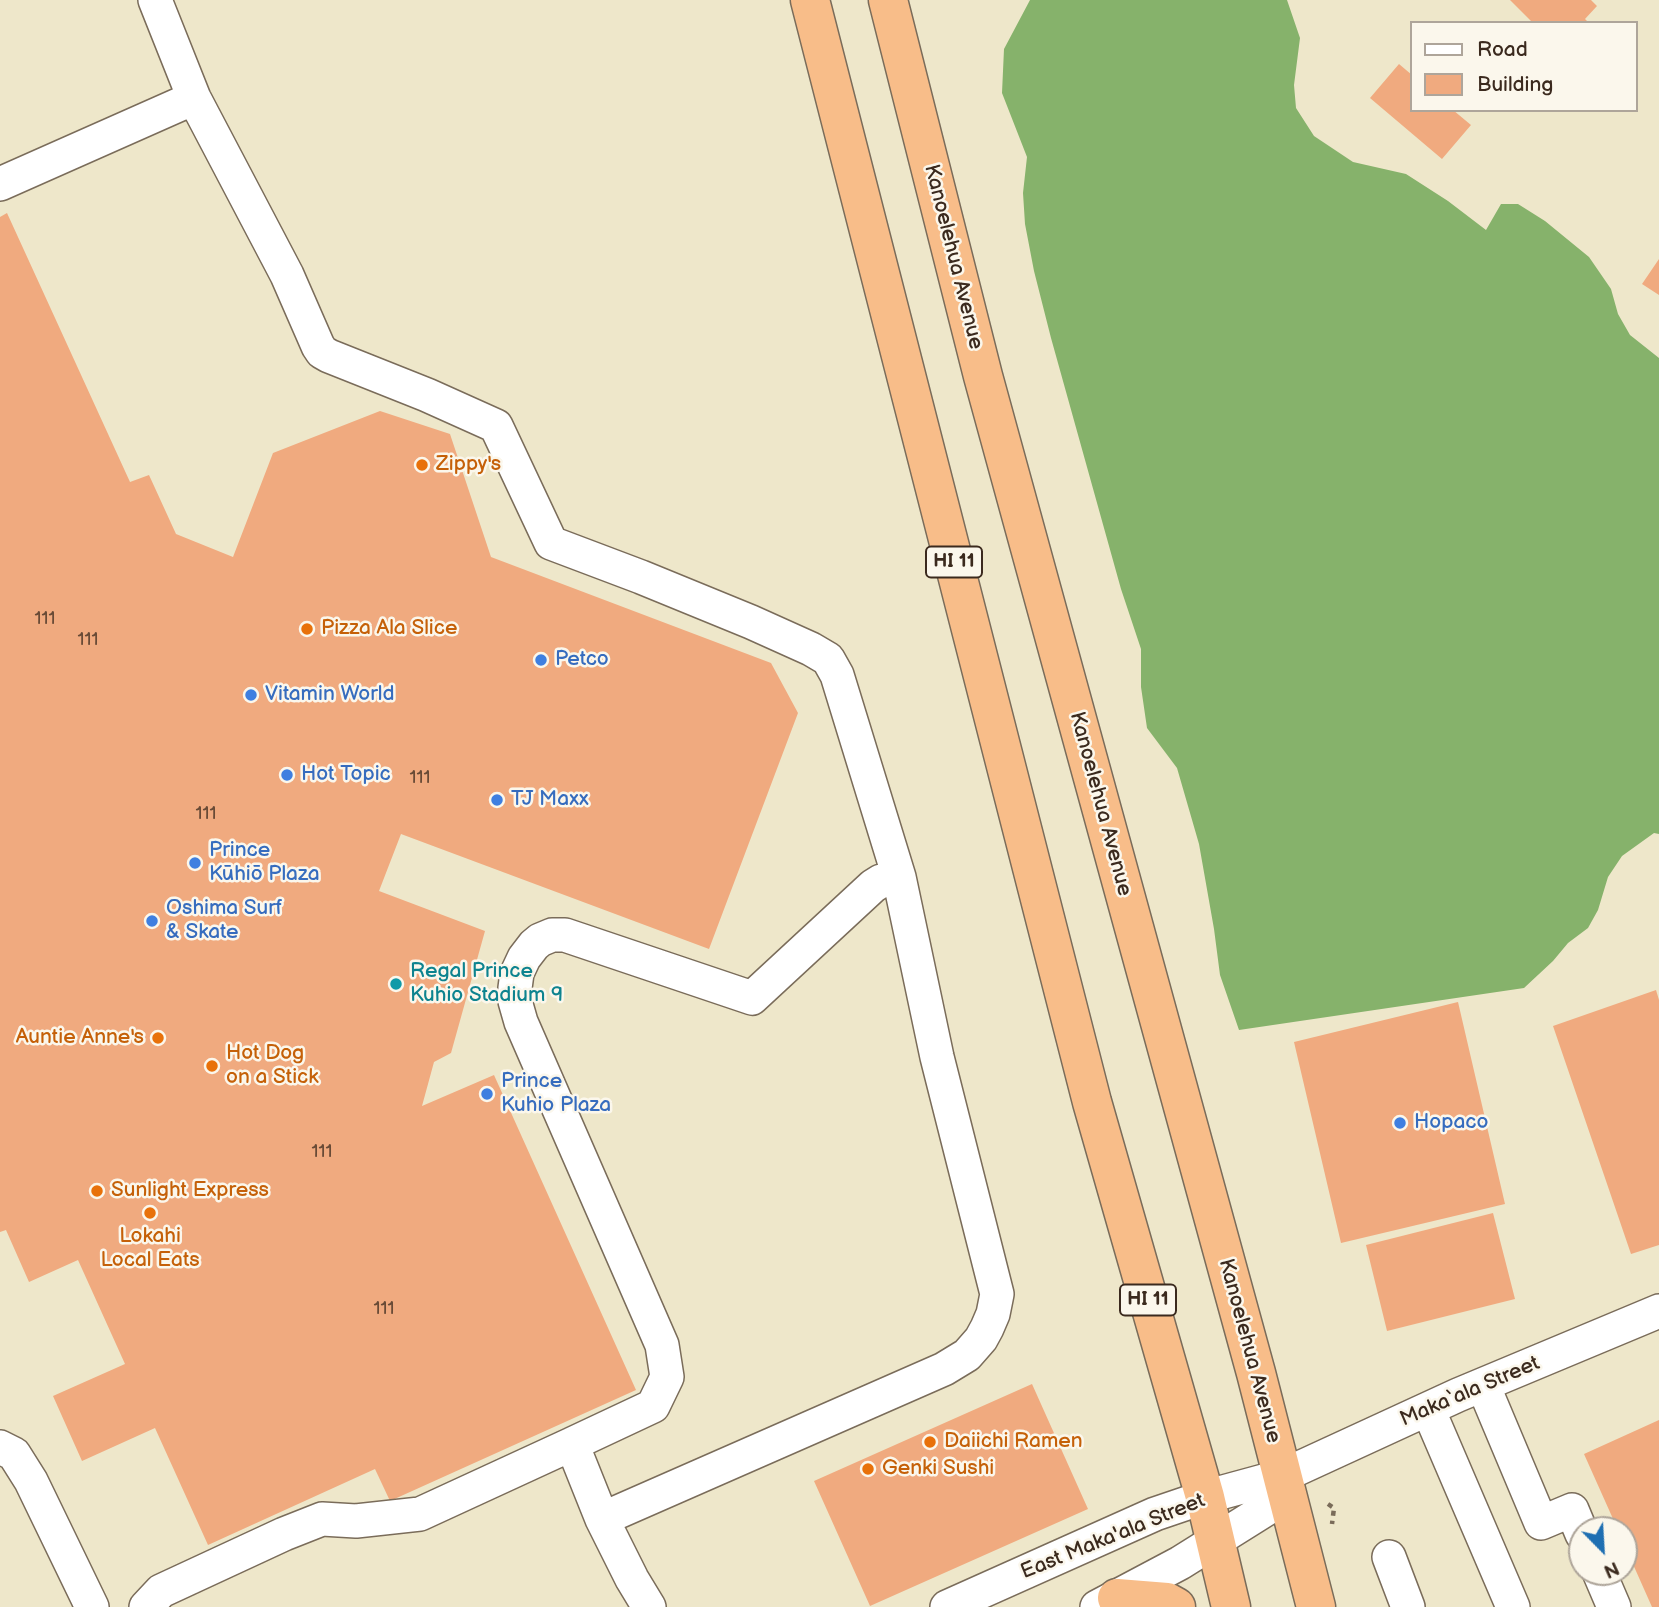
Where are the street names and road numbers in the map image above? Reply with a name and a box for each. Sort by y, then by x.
street label: Kanoelehua Avenue [918,162,988,352]
road number: HI 11 [926,547,982,578]
street label: Kanoelehua Avenue [1063,709,1137,899]
street label: Kanoelehua Avenue [1212,1256,1286,1446]
road number: HI 11 [1120,1284,1176,1316]
street label: Maka‘ala Street [1396,1351,1544,1433]
street label: East Maka'ala Street [1017,1489,1209,1585]

